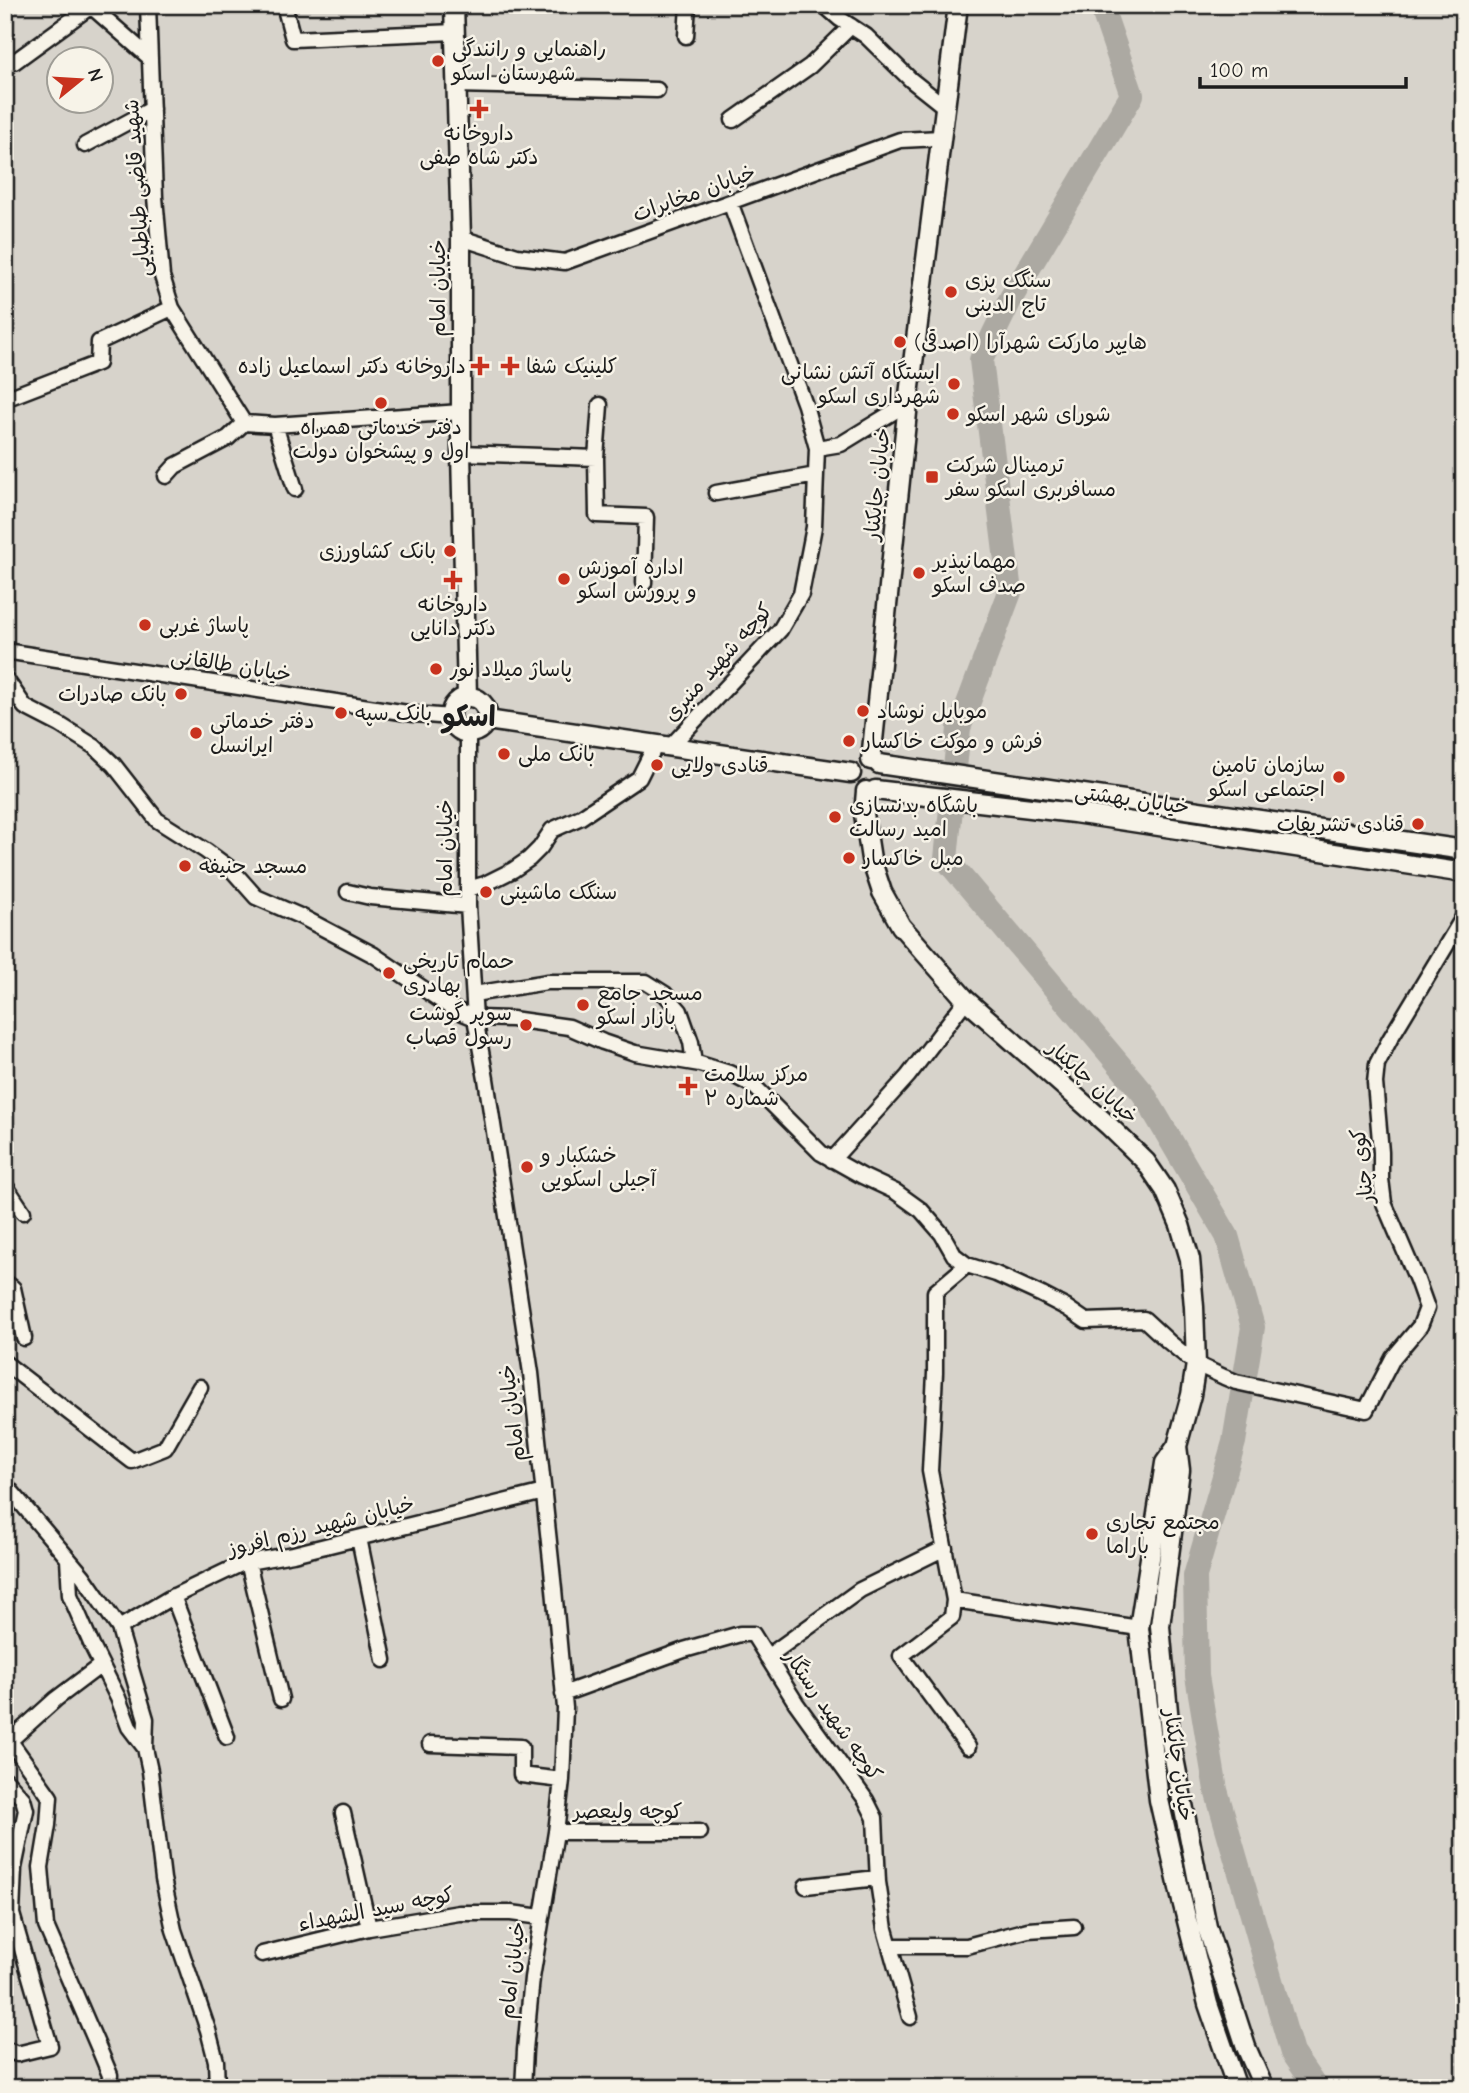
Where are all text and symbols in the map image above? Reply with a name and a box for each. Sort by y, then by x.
place label: راهنمایی و رانندگی شهرستان اسکو [450,37,607,86]
north arrow [46,46,116,116]
scale bar [1200,46,1406,90]
marker: راهنمایی و رانندگی شهرستان اسکو [430,53,446,69]
text: 100 m [1210,58,1268,82]
text: N [83,66,108,84]
street label: شهید قاضی طباطبایی [119,98,157,278]
marker: داروخانه دکتر شاه صفی [471,101,487,117]
place label: داروخانه دکتر شاه صفی [419,121,539,171]
street label: خیابان مخابرات [629,160,759,227]
street label: خیابان امام [426,239,454,337]
place label: سنگک پزی تاج الدینی [965,268,1051,318]
marker: سنگک پزی تاج الدینی [943,284,959,300]
place label: هایپر مارکت شهرآرا (اصدقی) [914,329,1147,355]
marker: هایپر مارکت شهرآرا (اصدقی) [892,334,908,350]
place label: داروخانه دکتر اسماعیل زاده [238,354,466,380]
place label: کلینیک شفا [526,354,617,378]
marker: کلینیک شفا [500,356,520,376]
marker: داروخانه دکتر اسماعیل زاده [472,358,488,374]
place label: ایستگاه آتش نشانی شهرداری اسکو [781,360,940,409]
marker: ایستگاه آتش نشانی شهرداری اسکو [946,376,962,392]
marker: دفتر خدماتی همراه اول و پیشخوان دولت [373,395,389,411]
place label: شورای شهر اسکو [965,402,1111,427]
marker: شورای شهر اسکو [945,406,961,422]
place label: دفتر خدماتی همراه اول و پیشخوان دولت [293,415,469,464]
street label: خیابان چایکنار [859,427,896,544]
place label: ترمینال شرکت مسافربری اسکو سفر [944,453,1116,502]
marker: ترمینال شرکت مسافربری اسکو سفر [924,469,940,485]
place label: بانک کشاورزی [319,539,436,564]
marker: بانک کشاورزی [442,543,458,559]
place label: مهمانپذیر صدف اسکو [931,549,1026,598]
place label: اداره آموزش و پرورش اسکو [576,555,697,604]
marker: مهمانپذیر صدف اسکو [911,565,927,581]
marker: اداره آموزش و پرورش اسکو [556,571,572,587]
marker: داروخانه دکتر دانایی [445,572,461,588]
place label: داروخانه دکتر دانایی [410,592,496,642]
street label: کوچه شهید منبری [659,598,778,727]
place label: پاساژ غربی [159,613,249,639]
marker: پاساژ غربی [137,617,153,633]
street label: خیابان طالقانی [169,644,293,688]
place label: پاساژ میلاد نور [449,657,572,682]
marker: پاساژ میلاد نور [428,661,444,677]
place label: بانک صادرات [58,682,167,707]
marker: بانک صادرات [173,686,189,702]
place label: موبایل نوشاد [877,699,987,724]
place label: بانک سپه [355,701,432,726]
district label: اسکو [440,701,496,734]
marker: موبایل نوشاد [855,703,871,719]
marker: بانک سپه [333,705,349,721]
place label: دفتر خدماتی ایرانسل [210,709,314,757]
marker: دفتر خدماتی ایرانسل [188,725,204,741]
place label: فرش و موکت خاکسار [861,729,1043,754]
marker: فرش و موکت خاکسار [841,733,857,749]
place label: بانک ملی [518,742,595,768]
marker: بانک ملی [496,746,512,762]
place label: قنادی ولایی [671,753,768,779]
place label: سازمان تامین اجتماعی اسکو [1207,753,1325,803]
marker: قنادی ولایی [649,757,665,773]
marker: سازمان تامین اجتماعی اسکو [1331,769,1347,785]
street label: خیابان بهشتی [1073,779,1191,821]
place label: باشگاه بدنسازی امید رسالت [849,793,978,841]
street label: خیابان امام [433,799,461,897]
marker: باشگاه بدنسازی امید رسالت [827,809,843,825]
place label: قنادی تشریفات [1277,812,1404,836]
marker: قنادی تشریفات [1410,816,1426,832]
place label: مبل خاکسار [861,846,964,871]
marker: مبل خاکسار [841,850,857,866]
place label: مسجد حنیفه [199,854,307,878]
marker: مسجد حنیفه [177,858,193,874]
place label: سنگک ماشینی [500,880,617,906]
marker: سنگک ماشینی [478,884,494,900]
place label: حمام تاریخی بهادری [403,949,514,998]
marker: حمام تاریخی بهادری [381,965,397,981]
place label: مسجد جامع بازار اسکو [595,981,703,1030]
marker: مسجد جامع بازار اسکو [575,997,591,1013]
place label: سوپر گوشت رسول قصاب [406,1001,512,1050]
marker: سوپر گوشت رسول قصاب [518,1017,534,1033]
street label: خیابان چایکنار [1041,1034,1143,1129]
place label: مرکز سلامت شماره ۲ [704,1062,808,1110]
marker: مرکز سلامت شماره ۲ [678,1076,698,1096]
street label: کوی چنار [1345,1127,1380,1207]
place label: خشکبار و آجیلی اسکویی [539,1143,657,1193]
marker: خشکبار و آجیلی اسکویی [519,1159,535,1175]
street label: خیابان امام [494,1363,534,1463]
street label: خیابان شهید رزم افروز [223,1491,418,1565]
place label: مجتمع تجاری باراما [1106,1510,1220,1559]
marker: مجتمع تجاری باراما [1084,1526,1100,1542]
street label: کوچه شهید رستگار [777,1644,887,1786]
street label: خیابان چایکنار [1158,1705,1199,1823]
street label: کوچه ولیعصر [571,1799,683,1824]
street label: کوچه سید الشهداء [296,1882,456,1937]
street label: خیابان امام [494,1920,534,2020]

